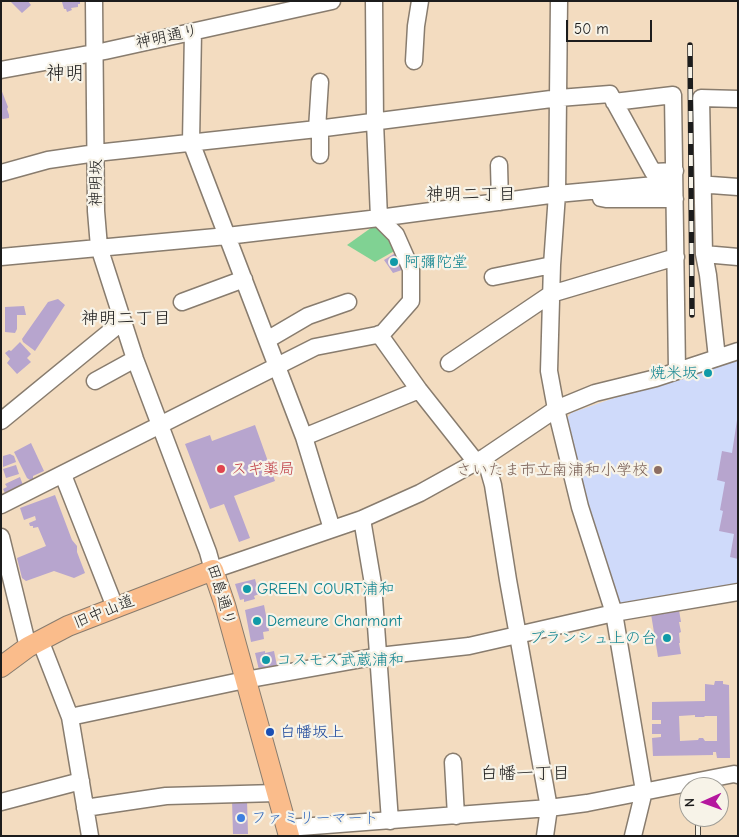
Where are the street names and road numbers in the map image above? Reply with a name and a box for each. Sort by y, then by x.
street label: 神明通り [134,21,200,53]
street label: 神明坂 [86,159,106,207]
street label: 田島通り [202,562,240,628]
street label: 旧中山道 [71,591,137,633]

